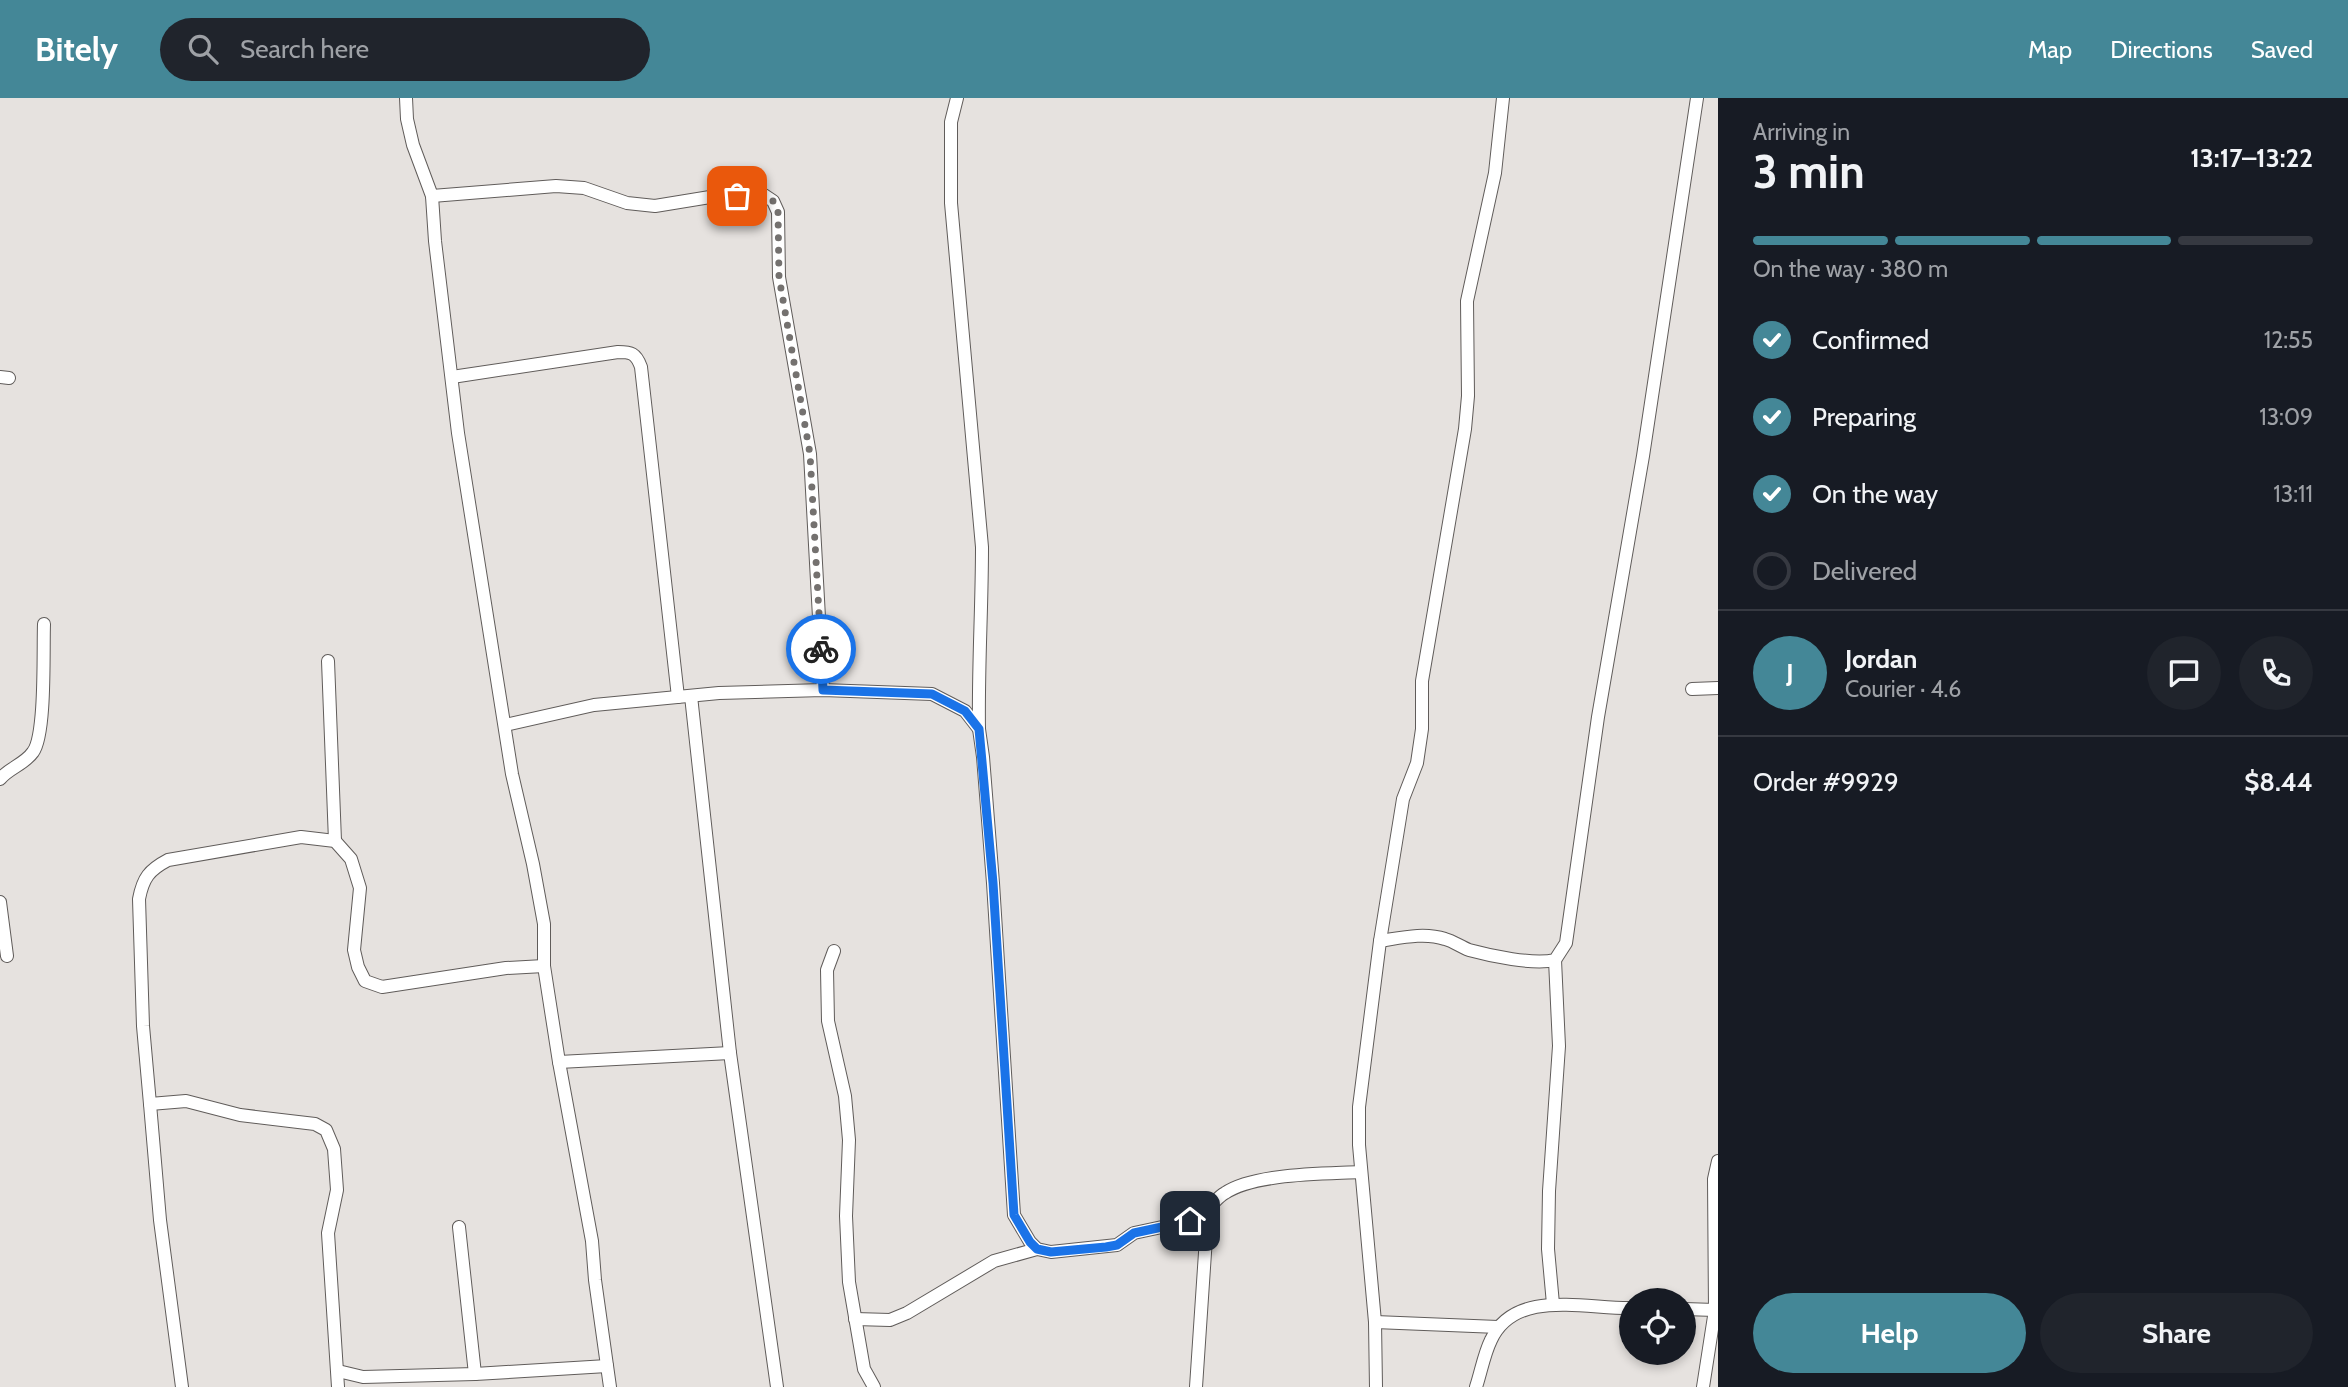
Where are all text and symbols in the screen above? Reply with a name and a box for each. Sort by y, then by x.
search box [160,18,650,81]
text: Bitely [35,29,118,69]
icon: search [184,30,222,68]
text: Search here [240,33,369,65]
text: Map [2028,35,2072,64]
text: Directions [2110,35,2213,64]
text: Saved [2251,35,2313,64]
text: Arriving in [1753,118,1850,146]
text: 13:17–13:22 [2190,142,2313,174]
text: 3 min [1753,144,1865,200]
pin [707,166,767,226]
icon: bag [718,177,756,215]
text: On the way · 380 m [1753,255,1948,283]
icon: check [1753,321,1791,359]
text: Confirmed [1812,324,1929,356]
text: 12:55 [2264,326,2313,354]
icon: check [1753,398,1791,436]
text: Preparing [1812,401,1916,433]
text: 13:09 [2259,403,2313,431]
icon: check [1753,475,1791,513]
text: On the way [1812,478,1938,510]
text: 13:11 [2273,480,2313,508]
text: Delivered [1812,555,1917,587]
courier [786,614,856,684]
icon: bike [802,630,840,668]
button: chat [2147,636,2221,710]
button: phone [2239,636,2313,710]
text: Jordan [1845,643,1917,675]
text: J [1786,657,1794,689]
text: Courier · 4.6 [1845,675,1961,703]
text: Order #9929 [1753,766,1899,798]
text: $8.44 [2244,766,2313,798]
pin [1160,1191,1220,1251]
icon: home [1171,1202,1209,1240]
map controls [1619,1288,1696,1365]
button: locate [1619,1288,1696,1365]
button: Help [1753,1293,2026,1373]
button: Share [2040,1293,2313,1373]

